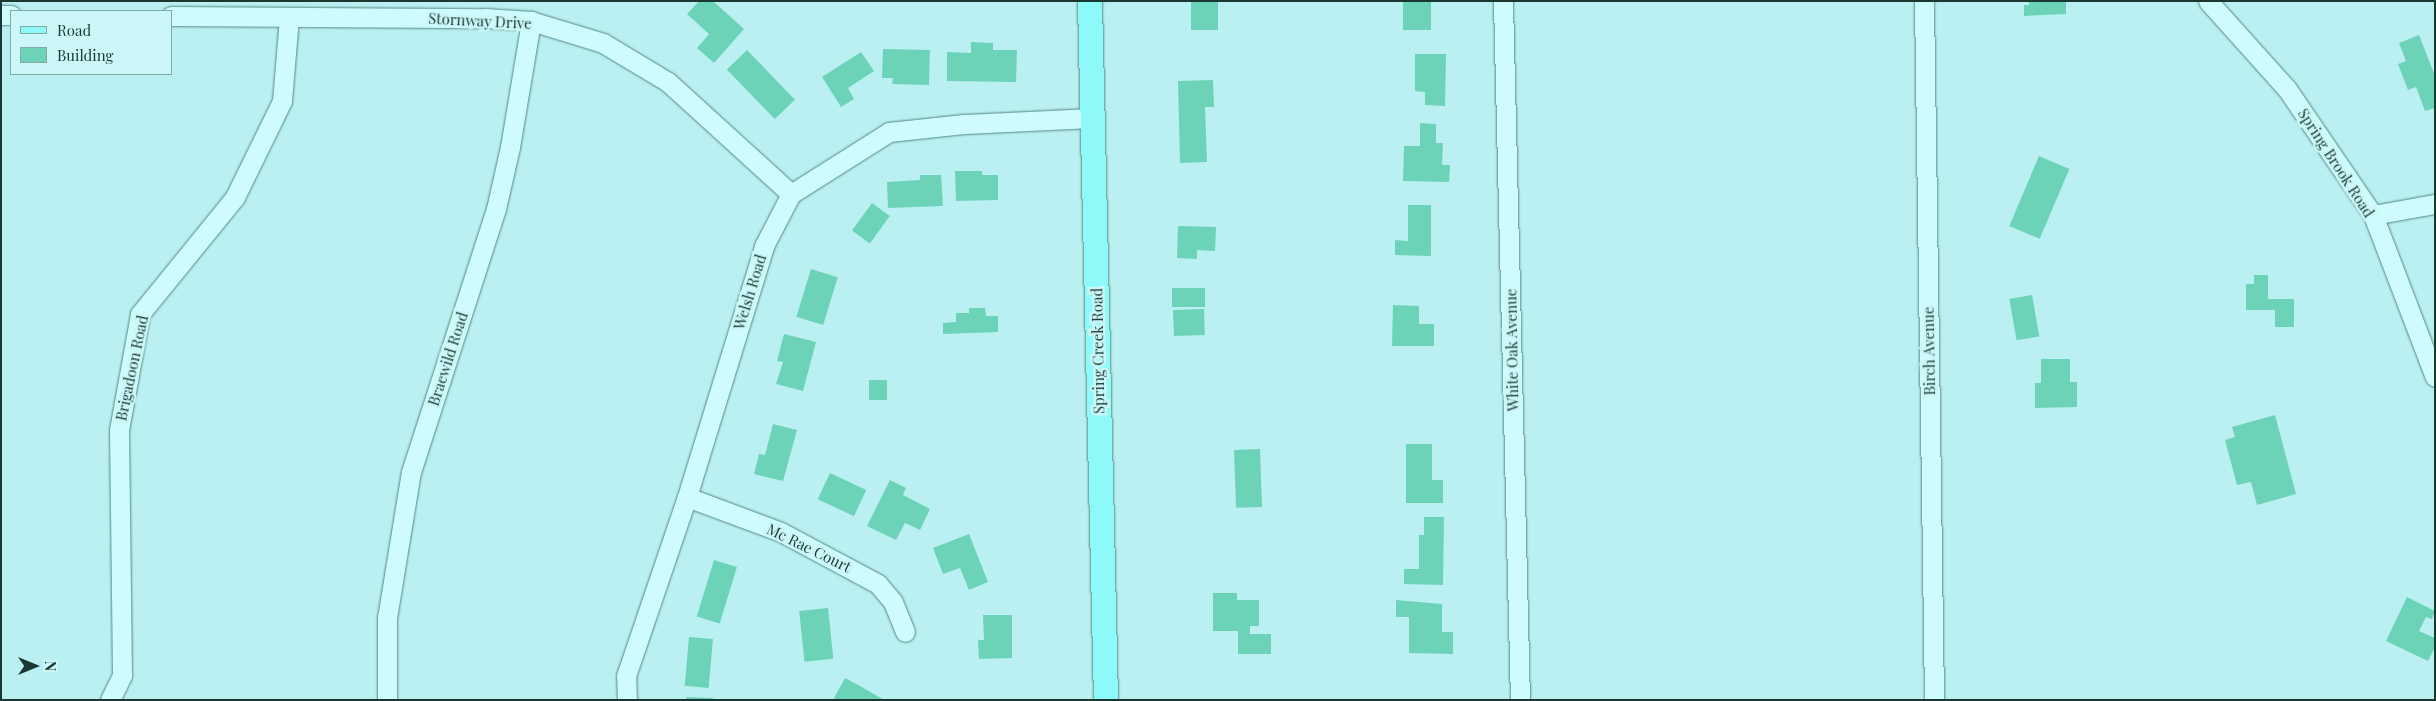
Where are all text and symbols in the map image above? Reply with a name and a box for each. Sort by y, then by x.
street label: Stornway Drive [428,9,532,33]
legend [10,10,172,75]
text: Road [57,20,91,40]
text: Building [57,45,113,65]
street label: Spring Brook Road [2294,105,2378,221]
street label: Welsh Road [730,252,770,332]
street label: Spring Creek Road [1088,288,1108,414]
street label: White Oak Avenue [1502,288,1522,412]
street label: Birch Avenue [1919,306,1939,396]
street label: Braewild Road [424,310,472,408]
street label: Brigadoon Road [112,314,152,422]
street label: Mc Rae Court [764,520,854,576]
north arrow [10,641,60,691]
text: N [41,661,60,671]

